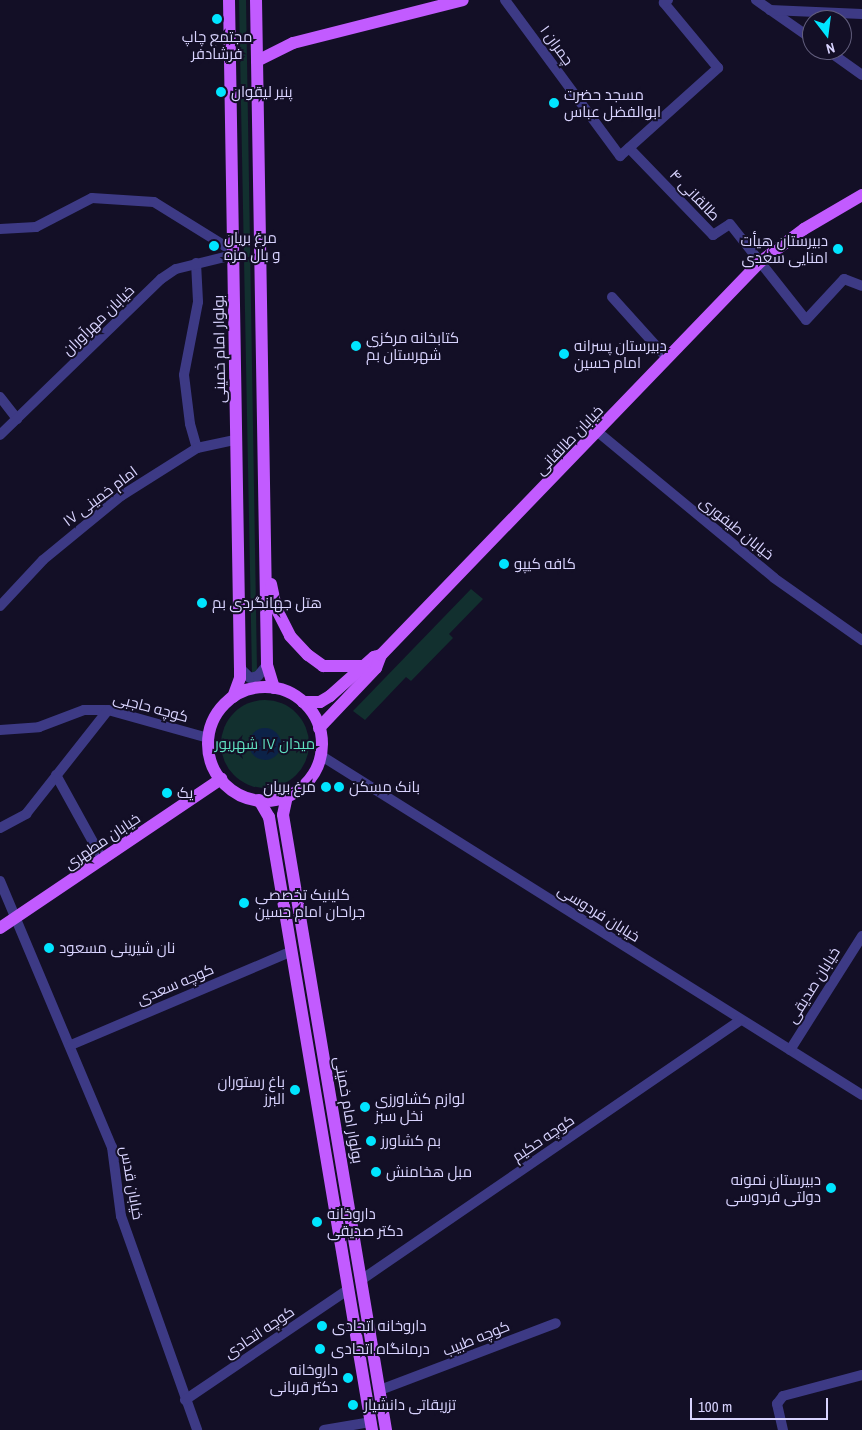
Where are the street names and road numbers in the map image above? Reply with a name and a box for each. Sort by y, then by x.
street label: چمران ۱ [536,21,578,69]
street label: طالقانی ۴ [666,166,724,224]
street label: خیابان مهرآوران [58,281,138,359]
street label: بولوار امام خمینی [209,295,229,403]
street label: خیابان طالقانی [531,401,607,479]
street label: امام خمینی ۱۷ [59,462,141,530]
street label: خیابان طیفوری [696,493,778,563]
street label: کوچه حاجبی [111,688,191,726]
street label: خیابان مطهری [61,809,143,873]
street label: خیابان فردوسی [555,881,643,945]
street label: خیابان صدیقی [783,944,843,1026]
street label: کوچه سعدی [134,960,216,1008]
street label: بولوار امام خمینی [331,1055,367,1165]
street label: کوچه حکیم [509,1111,577,1165]
street label: خیابان قدس [117,1145,147,1221]
street label: کوچه اتحادی [221,1302,297,1362]
street label: کوچه طبیب [440,1316,512,1360]

